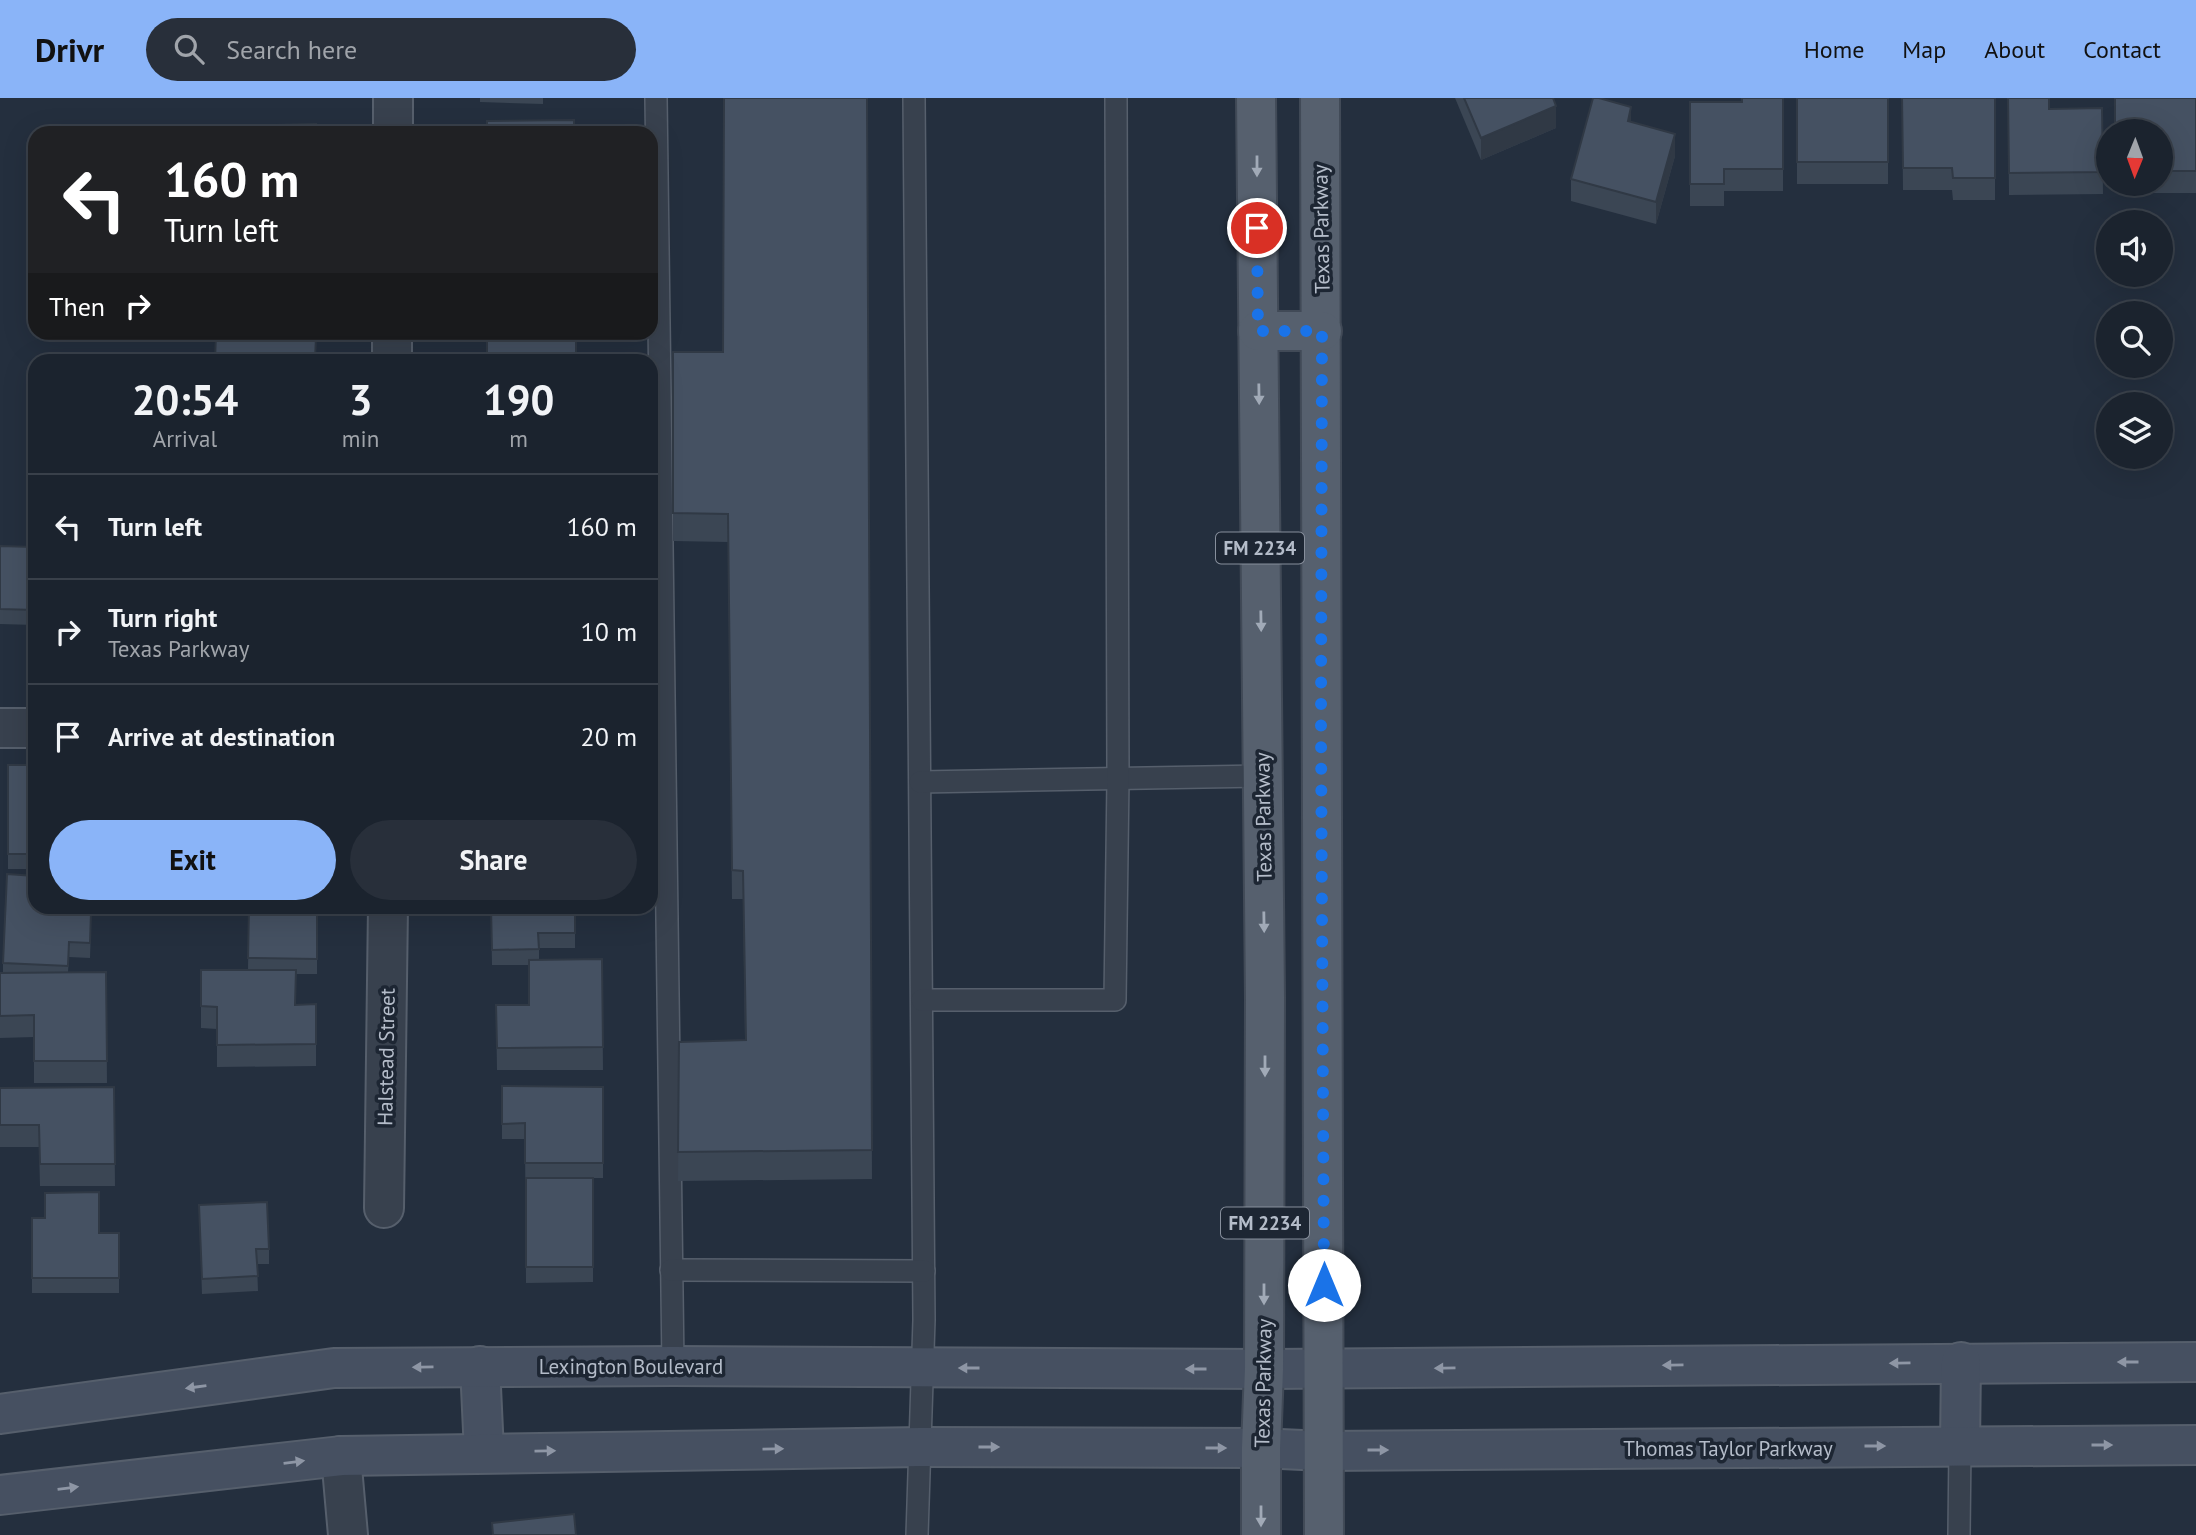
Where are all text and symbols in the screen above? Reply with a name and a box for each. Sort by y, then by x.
search box [146,18,636,81]
text: Drivr [35,28,104,71]
icon: search [170,30,208,68]
text: Search here [226,33,357,66]
text: Home [1804,34,1864,65]
text: Map [1902,34,1946,65]
text: About [1984,34,2045,65]
text: Contact [2083,34,2161,65]
north arrow [2096,119,2174,196]
map controls [2096,119,2173,469]
text: 160 m [164,147,299,211]
icon: left [49,154,140,245]
one-way arrow [1251,155,1263,177]
street label: Texas Parkway [1306,164,1336,294]
pin [1227,198,1287,258]
text: Turn left [164,209,279,251]
icon: arrive [1238,209,1276,247]
button: sound [2096,210,2173,287]
icon: right [119,287,157,325]
text: Then [49,290,105,323]
button: search [2096,301,2173,378]
text: 20:54 [132,372,238,427]
text: 3 [349,372,372,427]
text: 190 [483,372,554,427]
one-way arrow [1253,383,1265,405]
button: layers [2096,392,2173,469]
text: Arrival [153,424,217,453]
text: min [342,424,379,453]
text: m [509,424,528,453]
icon: left [49,508,87,546]
text: Turn left [108,510,202,543]
text: 160 m [566,510,637,543]
road number: FM 2234 [1216,533,1304,564]
text: Turn right [108,601,217,634]
one-way arrow [1255,610,1267,632]
icon: right [49,613,87,651]
text: 10 m [581,615,637,648]
text: Texas Parkway [108,634,249,663]
icon: arrive [49,718,87,756]
text: Arrive at destination [108,720,335,753]
text: 20 m [581,720,637,753]
street label: Texas Parkway [1248,752,1278,882]
button: Exit [49,820,336,900]
button: Share [350,820,637,900]
one-way arrow [1258,911,1270,933]
street label: Halstead Street [371,988,401,1126]
one-way arrow [1259,1055,1271,1077]
road number: FM 2234 [1221,1208,1309,1238]
position arrow [1287,1248,1361,1322]
one-way arrow [1258,1283,1270,1305]
street label: Texas Parkway [1248,1318,1278,1448]
street label: Lexington Boulevard [539,1353,723,1380]
one-way arrow [2117,1356,2139,1368]
one-way arrow [1889,1357,1911,1369]
one-way arrow [1662,1359,1684,1371]
one-way arrow [411,1361,433,1372]
one-way arrow [957,1362,979,1374]
one-way arrow [1434,1362,1456,1373]
one-way arrow [1185,1363,1207,1375]
one-way arrow [185,1381,207,1392]
street label: Thomas Taylor Parkway [1623,1435,1833,1462]
one-way arrow [2092,1439,2114,1451]
one-way arrow [1864,1440,1886,1452]
one-way arrow [978,1441,1000,1453]
one-way arrow [1206,1442,1228,1454]
one-way arrow [762,1443,784,1455]
one-way arrow [1367,1444,1389,1456]
one-way arrow [535,1446,557,1457]
one-way arrow [283,1456,305,1467]
one-way arrow [57,1482,79,1493]
one-way arrow [1255,1505,1267,1527]

